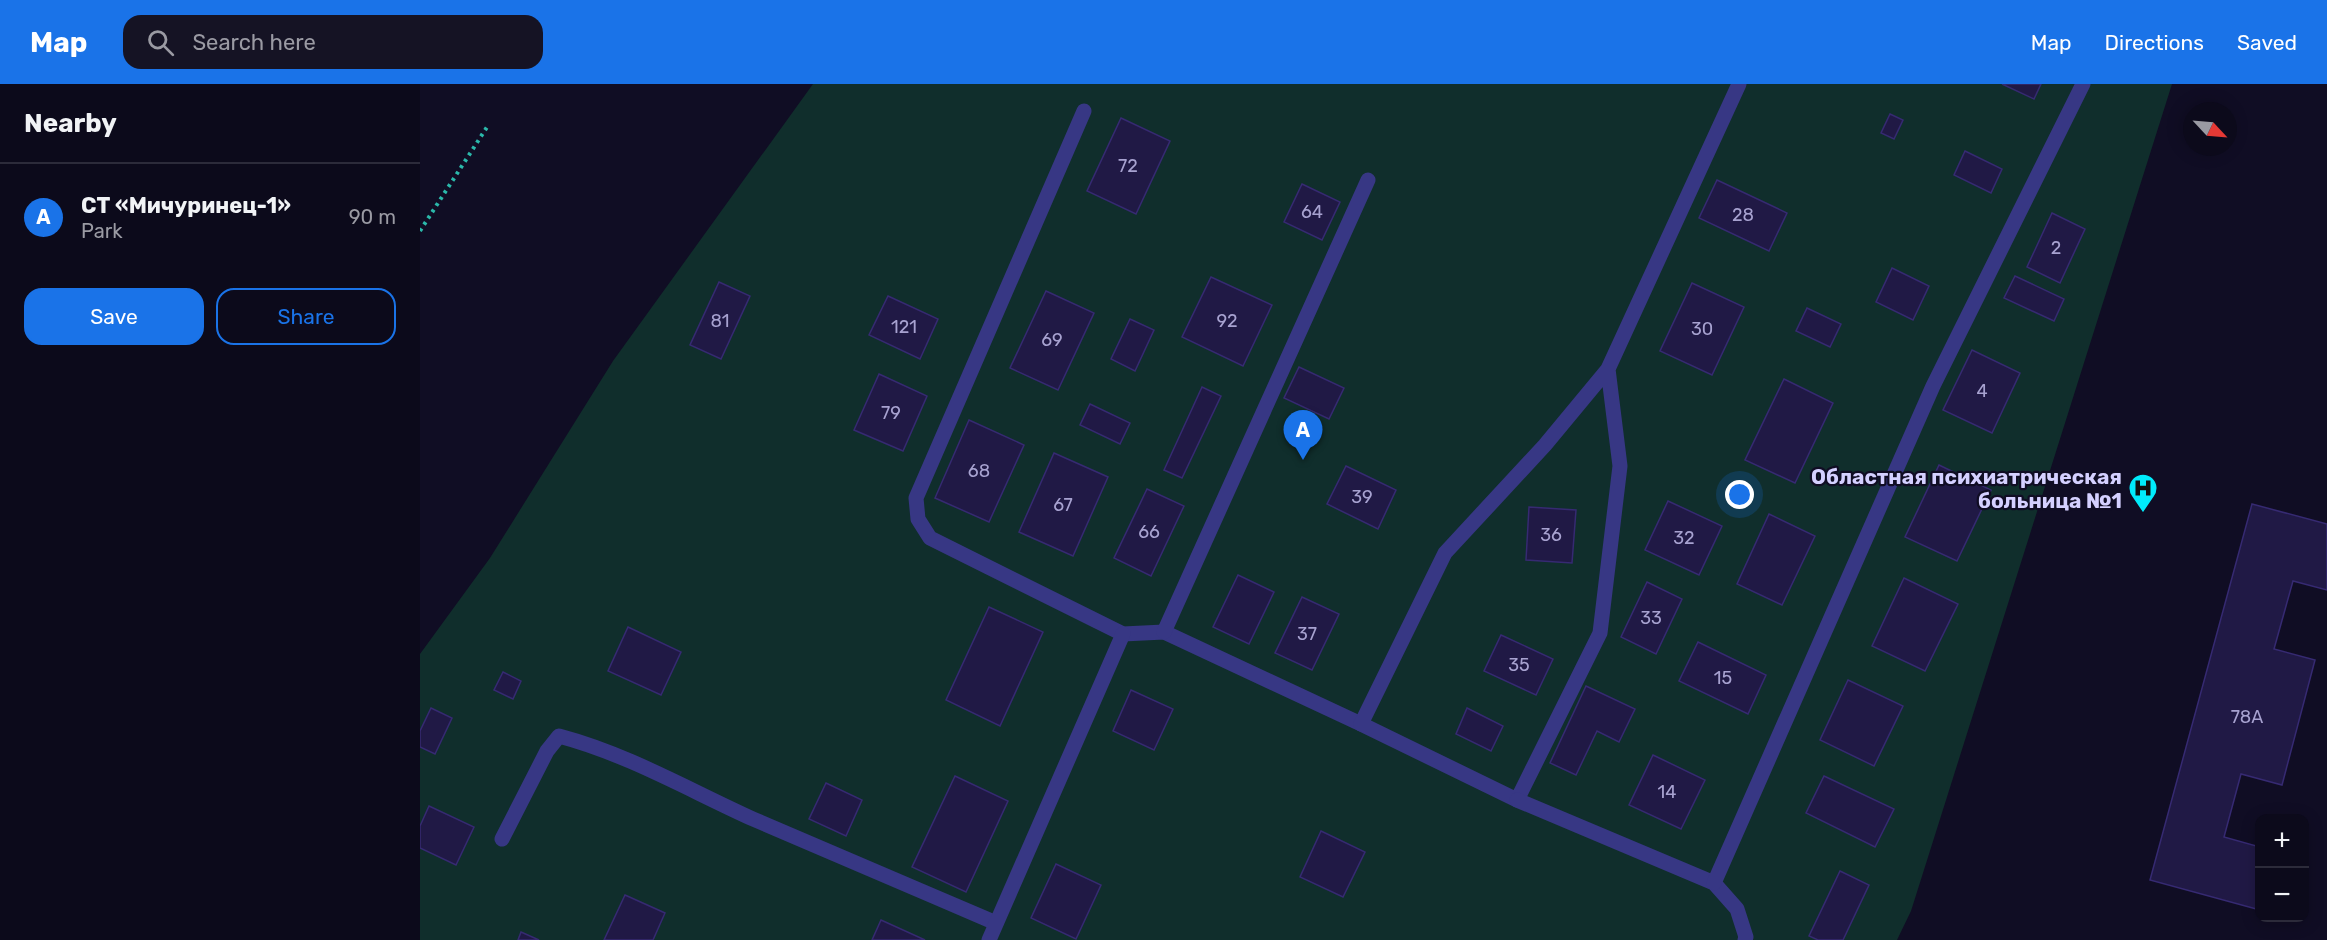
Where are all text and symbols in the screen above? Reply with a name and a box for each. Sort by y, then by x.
search box [123,15,543,69]
text: Map [30,26,87,59]
icon: search [144,26,177,59]
text: Search here [192,29,316,56]
text: Map [2031,30,2072,55]
text: Directions [2105,30,2204,55]
text: Saved [2237,30,2297,55]
north arrow [2183,102,2237,156]
text: Nearby [24,108,117,139]
house number: 72 [1118,155,1138,177]
text: СТ «Мичуринец-1» [81,192,291,219]
house number: 64 [1301,201,1323,223]
house number: 28 [1732,204,1754,226]
text: A [36,205,51,229]
text: 90 m [349,205,396,229]
text: Park [81,219,123,243]
house number: 2 [2051,237,2061,259]
button: Save [24,288,204,345]
button: Share [216,288,396,345]
house number: 81 [710,310,730,332]
house number: 92 [1216,310,1238,332]
house number: 121 [891,316,917,338]
house number: 30 [1691,318,1713,340]
house number: 69 [1041,329,1063,351]
house number: 4 [1976,380,1988,402]
house number: 79 [881,402,901,424]
pin: A [1284,410,1322,460]
house number: 68 [968,460,990,482]
place label: Областная психиатрическая больница №1 [1811,464,2122,513]
hospital icon: Областная психиатрическая больница №1 [2127,472,2159,514]
your location [1725,480,1754,509]
house number: 39 [1351,486,1373,508]
house number: 67 [1053,494,1073,516]
house number: 66 [1138,521,1160,543]
house number: 36 [1540,524,1562,546]
house number: 32 [1673,527,1695,549]
house number: 33 [1640,607,1662,629]
house number: 37 [1297,623,1317,645]
house number: 35 [1508,654,1530,676]
house number: 15 [1714,667,1732,689]
house number: 78А [2231,706,2263,728]
house number: 14 [1658,781,1676,803]
map controls [2255,814,2309,922]
button: + [2255,814,2309,868]
button: − [2255,868,2309,922]

